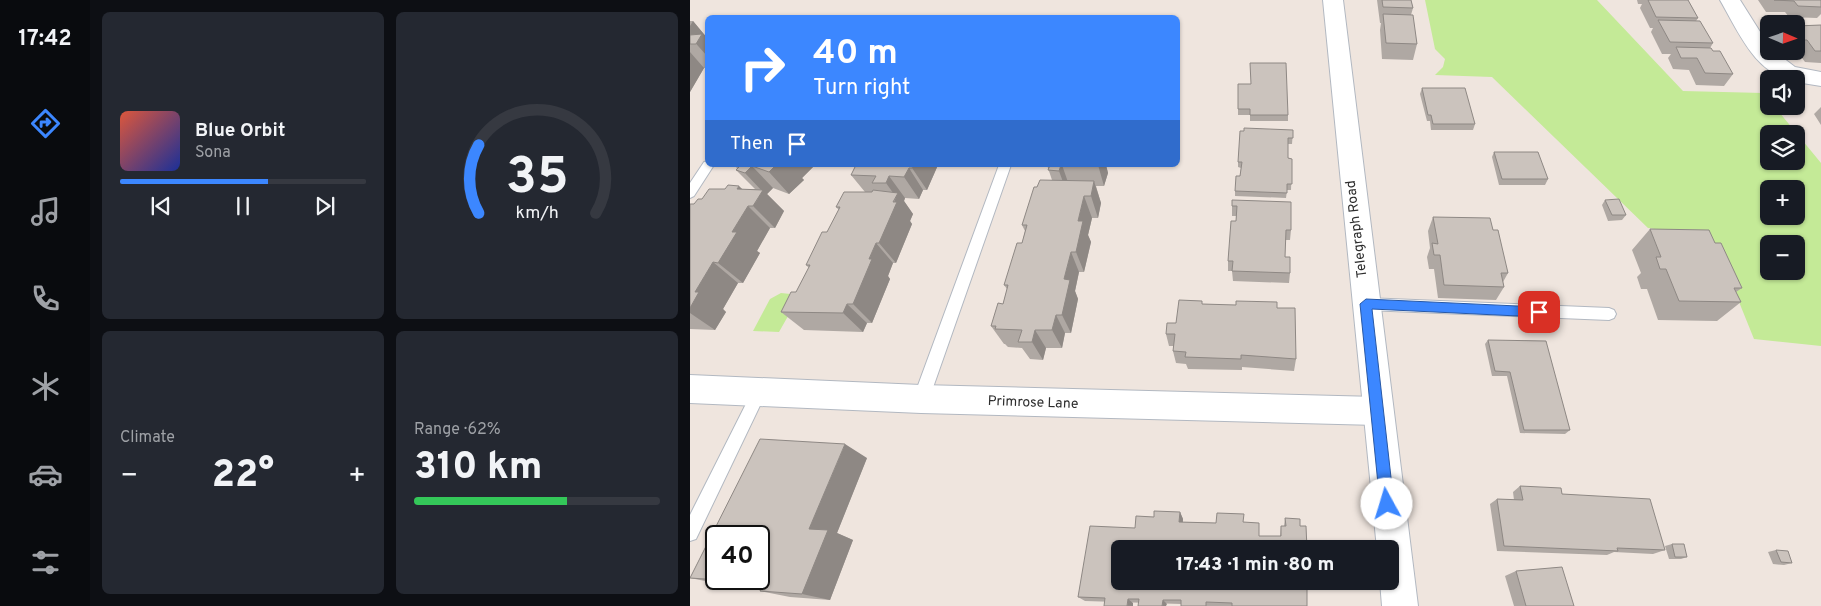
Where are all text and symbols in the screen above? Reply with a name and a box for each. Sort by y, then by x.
north arrow [1760,15,1805,60]
map controls [1760,15,1805,280]
text: 17:42 [18,26,72,53]
text: 40 m [813,32,898,76]
icon: right [730,35,795,100]
button: sound [1760,70,1805,115]
text: Turn right [813,75,910,102]
icon: directions [28,106,63,141]
text: Blue Orbit [195,119,285,143]
button: layers [1760,125,1805,170]
icon: arrive [783,130,811,158]
text: Then [730,132,773,156]
text: Sona [195,143,231,163]
text: 35 [506,146,568,212]
street label: Telegraph Road [1343,179,1371,279]
button: + [1760,180,1805,225]
icon: previous [147,192,175,220]
icon: pause [229,192,257,220]
icon: next [311,192,339,220]
icon: music [28,194,63,229]
text: km/h [515,202,559,225]
button: − [1760,235,1805,280]
icon: phone [28,281,63,316]
pin [1518,291,1560,333]
icon: arrive [1525,298,1553,326]
icon: climate [28,369,63,404]
street label: Primrose Lane [987,393,1079,413]
text: Range · 62% [414,420,501,440]
text: Climate [120,428,175,448]
text: 310 km [414,444,542,493]
text: 22° [212,452,274,501]
icon: car [28,457,63,492]
text: − [120,459,138,495]
text: + [348,459,366,495]
position arrow [1360,477,1412,529]
speed limit sign: 40 [705,525,770,590]
icon: filters [28,545,63,580]
text: 17:43 · 1 min · 80 m [1176,553,1334,577]

